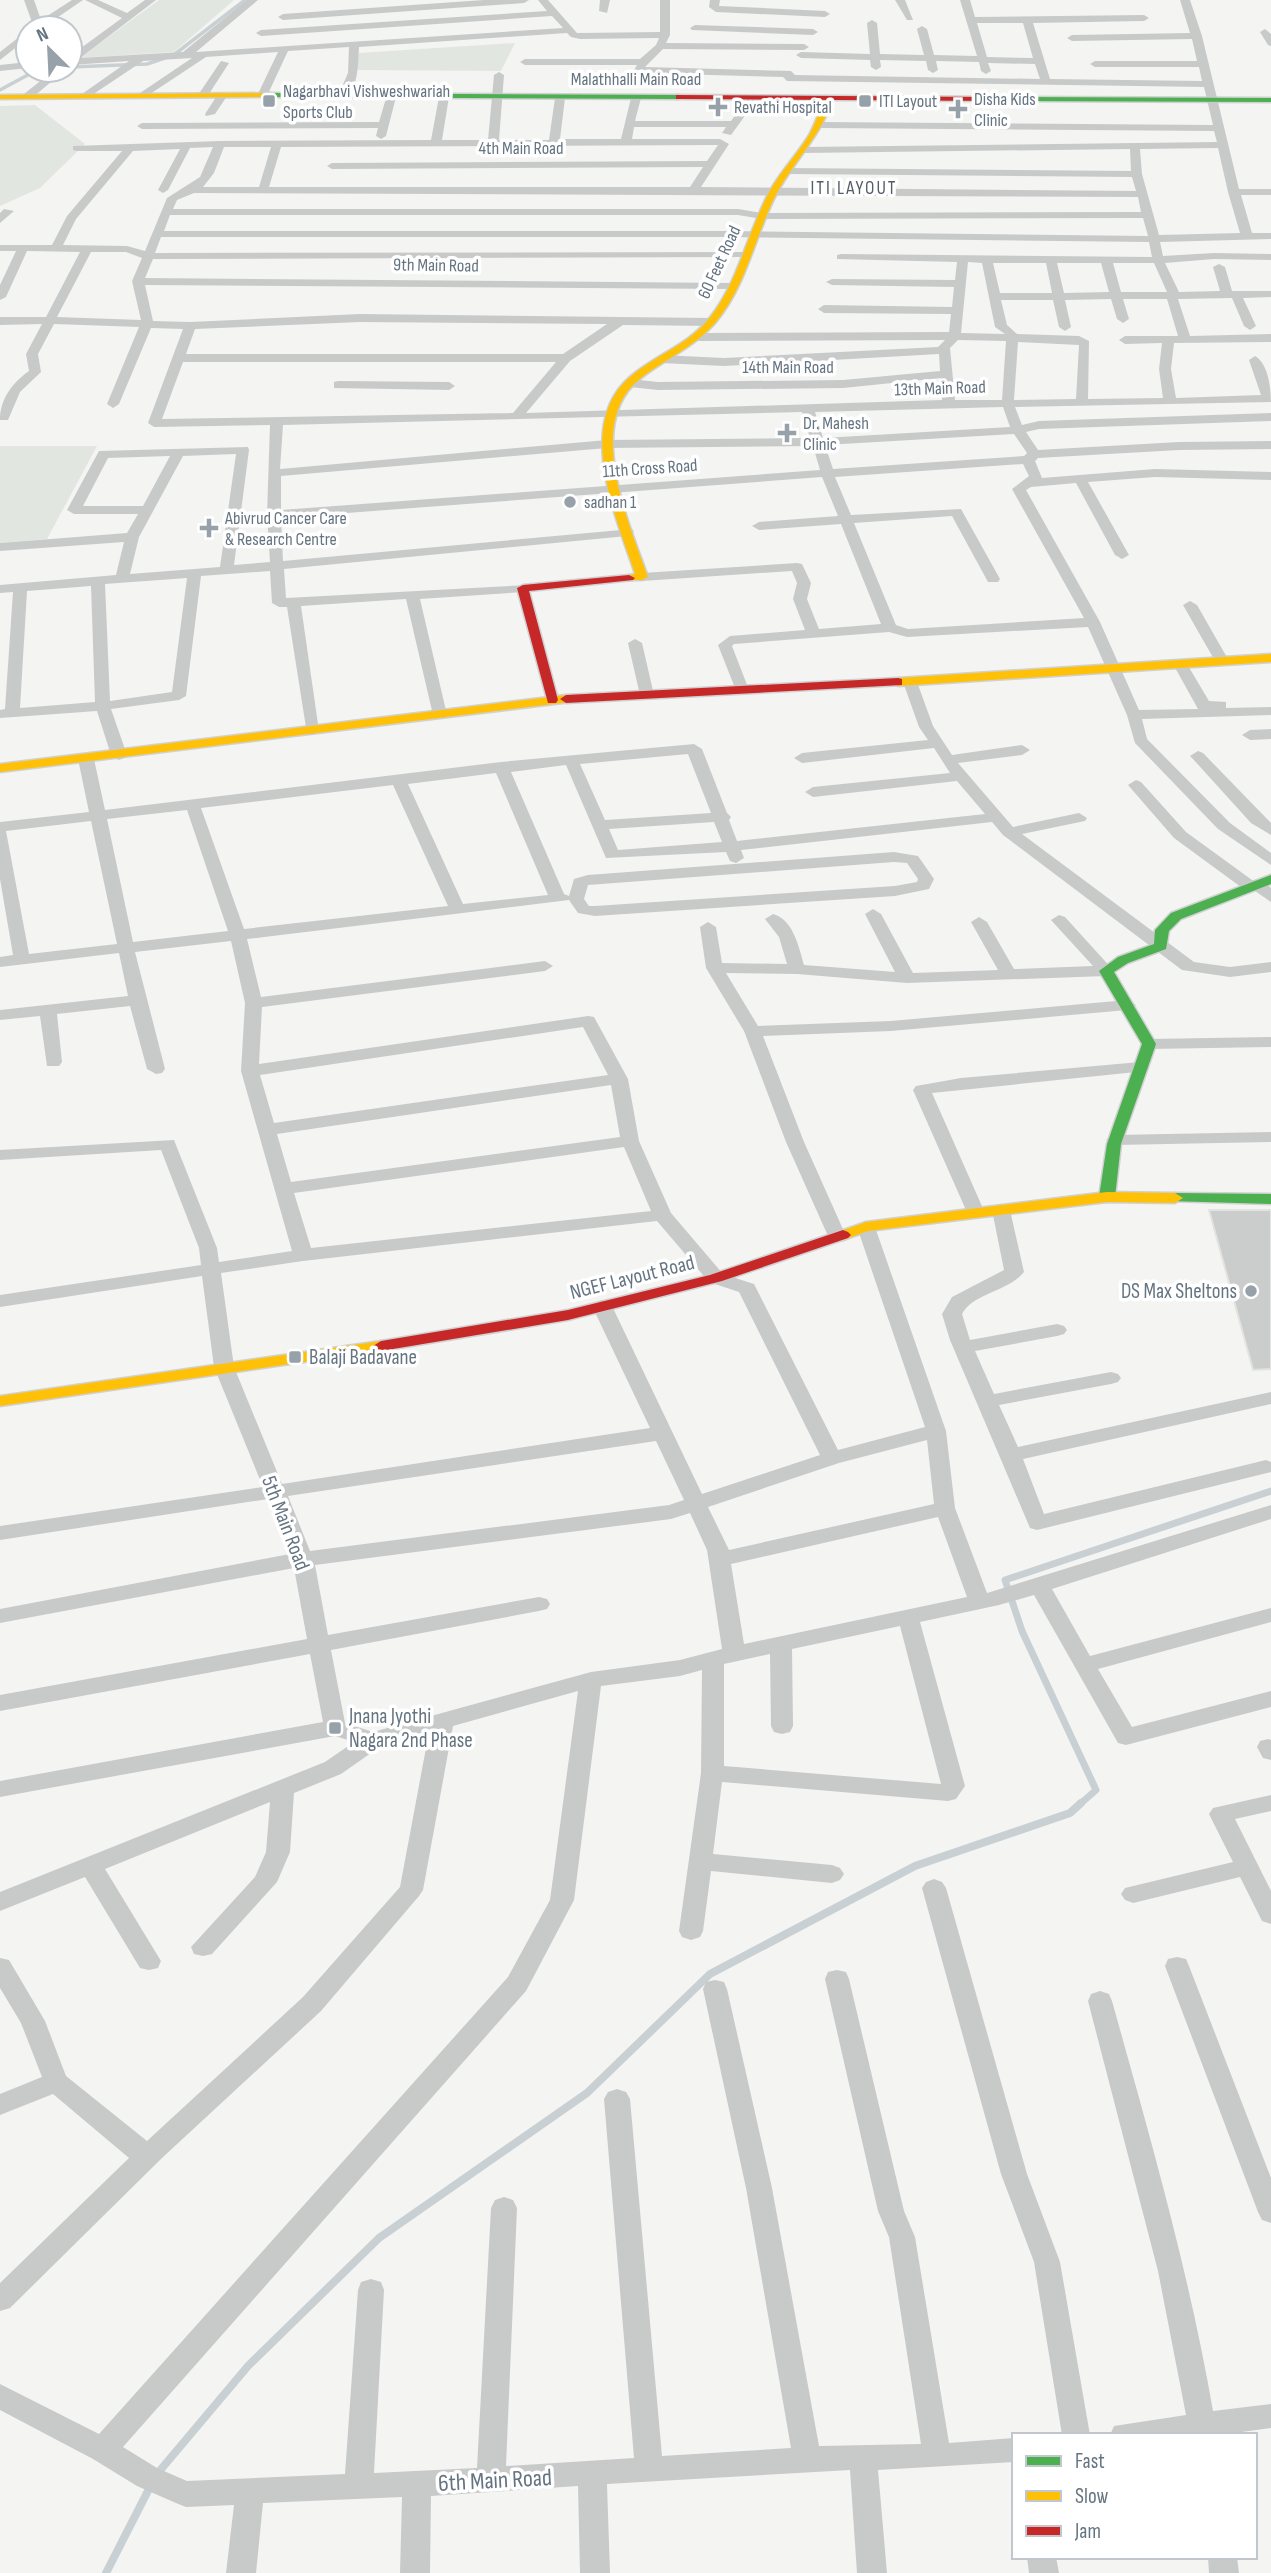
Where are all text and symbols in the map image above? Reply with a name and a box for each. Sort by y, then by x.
north arrow [14,14,84,84]
text: N [33,22,52,47]
street label: Malathhalli Main Road [571,69,701,90]
place label: Nagarbhavi Vishweshwariah Sports Club [283,81,450,123]
place label: Disha Kids Clinic [974,89,1036,131]
place label: ITI Layout [879,91,938,112]
marker: Nagarbhavi Vishweshwariah Sports Club [261,93,277,109]
marker: ITI Layout [857,93,873,109]
marker: Revathi Hospital [708,97,728,117]
place label: Revathi Hospital [734,97,832,118]
marker: Disha Kids Clinic [948,99,968,119]
street label: 4th Main Road [478,138,564,159]
district label: ITI LAYOUT [811,177,898,200]
street label: 60 Feet Road [693,222,745,302]
street label: 9th Main Road [393,254,479,277]
street label: 14th Main Road [742,357,834,378]
street label: 13th Main Road [894,376,986,401]
place label: Dr. Mahesh Clinic [803,413,869,455]
marker: Dr. Mahesh Clinic [777,423,797,443]
street label: 11th Cross Road [602,455,698,482]
place label: sadhan 1 [584,492,637,513]
marker: sadhan 1 [562,494,578,510]
place label: Abivrud Cancer Care & Research Centre [224,508,347,550]
marker: Abivrud Cancer Care & Research Centre [199,518,219,538]
street label: NGEF Layout Road [567,1250,697,1305]
place label: DS Max Sheltons [1121,1279,1237,1304]
marker: DS Max Sheltons [1243,1283,1259,1299]
place label: Balaji Badavane [309,1345,417,1370]
marker: Balaji Badavane [287,1349,303,1365]
street label: 5th Main Road [256,1473,315,1574]
place label: Jnana Jyothi Nagara 2nd Phase [348,1704,473,1753]
marker: Jnana Jyothi Nagara 2nd Phase [327,1720,343,1736]
legend [1012,2433,1257,2559]
text: Fast [1075,2449,1105,2474]
street label: 6th Main Road [437,2463,553,2498]
text: Slow [1075,2484,1109,2509]
text: Jam [1074,2519,1101,2544]

